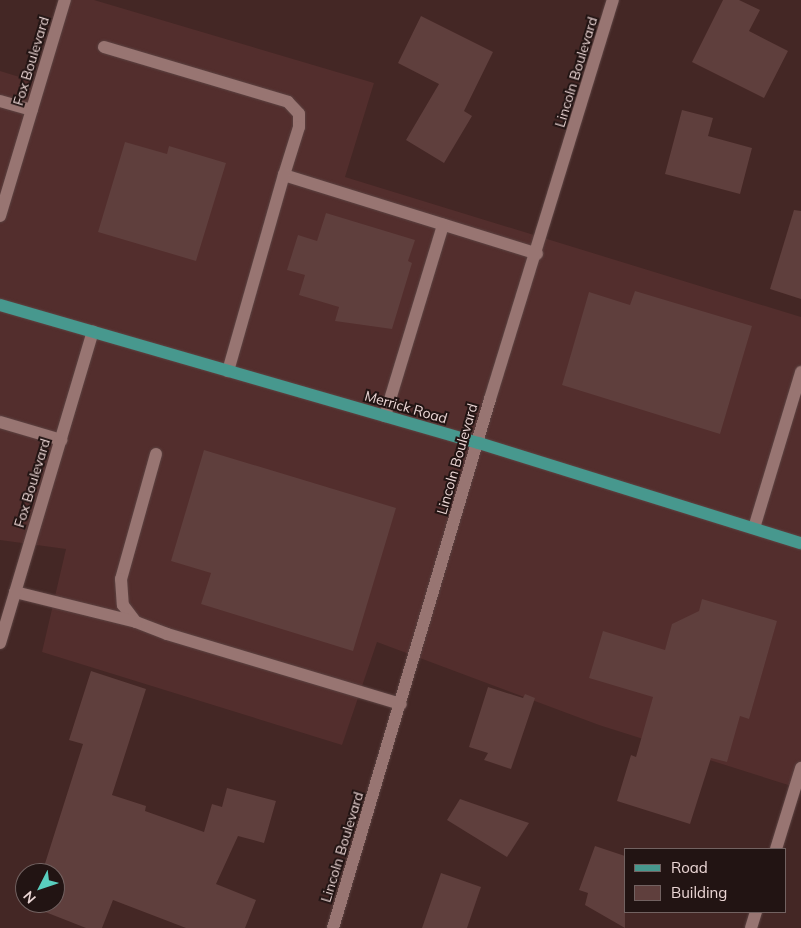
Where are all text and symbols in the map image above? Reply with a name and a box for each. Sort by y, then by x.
street label: Fox Boulevard [10,14,52,108]
street label: Lincoln Boulevard [551,15,601,129]
street label: Merrick Road [363,387,449,427]
street label: Lincoln Boulevard [433,402,481,516]
street label: Fox Boulevard [11,436,53,530]
street label: Lincoln Boulevard [317,790,367,904]
legend [624,848,786,913]
text: Road [671,858,708,877]
north arrow [15,863,65,913]
text: Building [671,883,727,902]
text: N [19,887,40,907]

